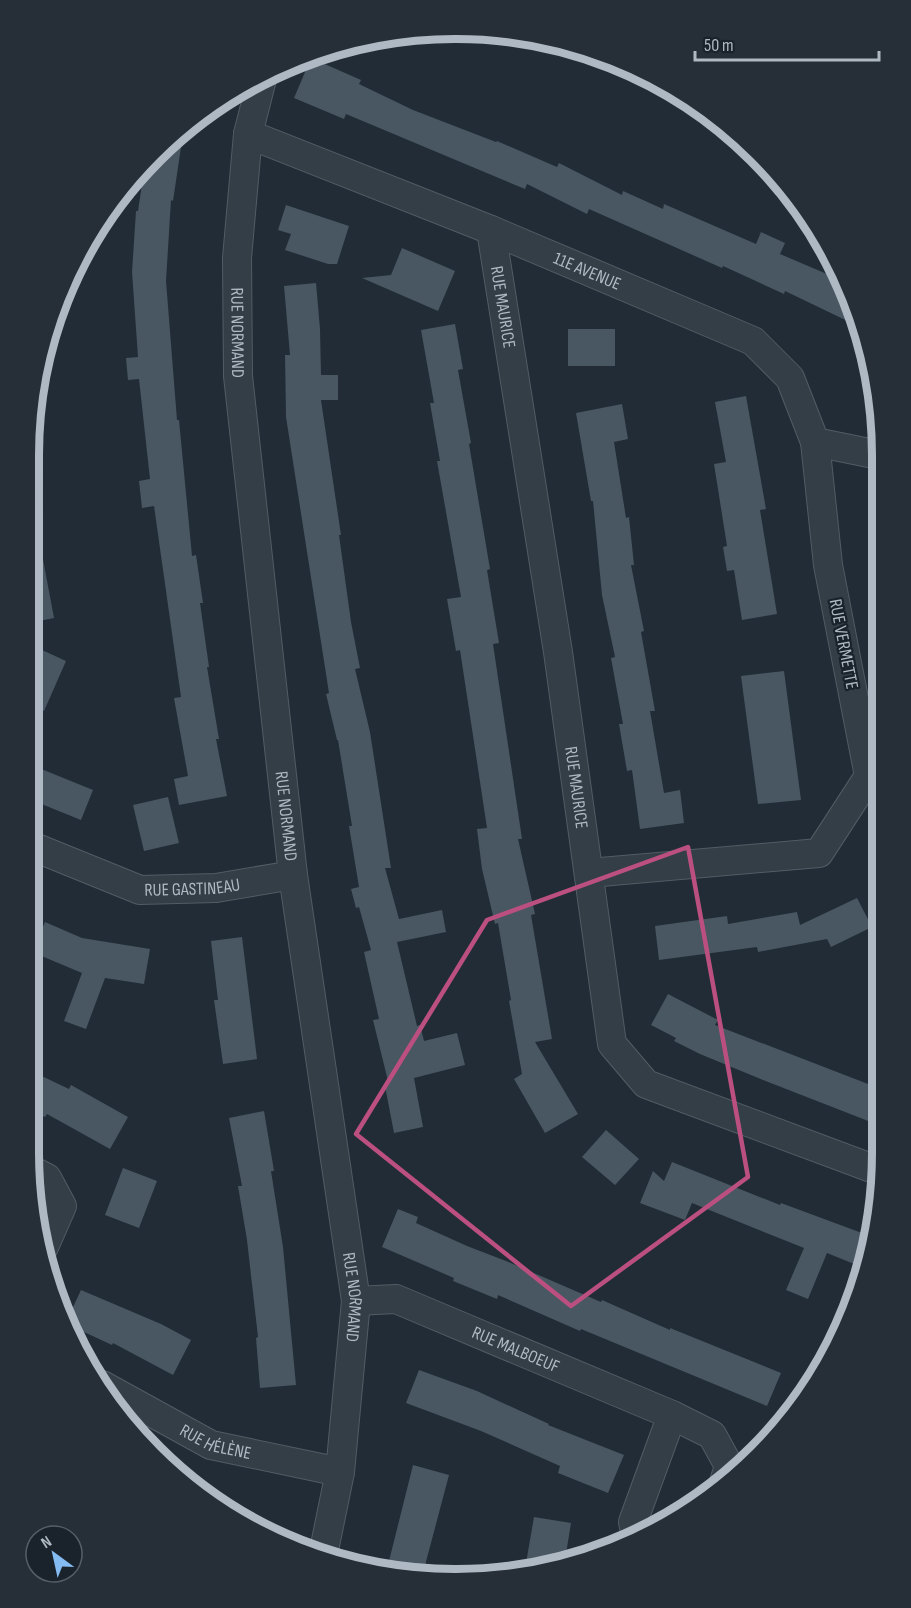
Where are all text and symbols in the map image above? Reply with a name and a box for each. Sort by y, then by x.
scale bar [695,24,880,62]
text: 50 m [704,35,734,56]
street label: 11E AVENUE [550,248,624,295]
street label: RUE MAURICE [486,265,520,350]
street label: RUE NORMAND [226,287,248,378]
street label: RUE VERMETTE [824,597,863,691]
street label: RUE MAURICE [560,745,592,830]
street label: RUE NORMAND [271,770,301,862]
street label: RUE GASTINEAU [144,874,242,901]
street label: RUE NORMAND [338,1251,366,1343]
street label: RUE MALBOEUF [469,1322,562,1377]
street label: RUE HÉLÈNE [176,1420,253,1464]
north arrow [24,1524,84,1584]
text: N [38,1532,55,1553]

